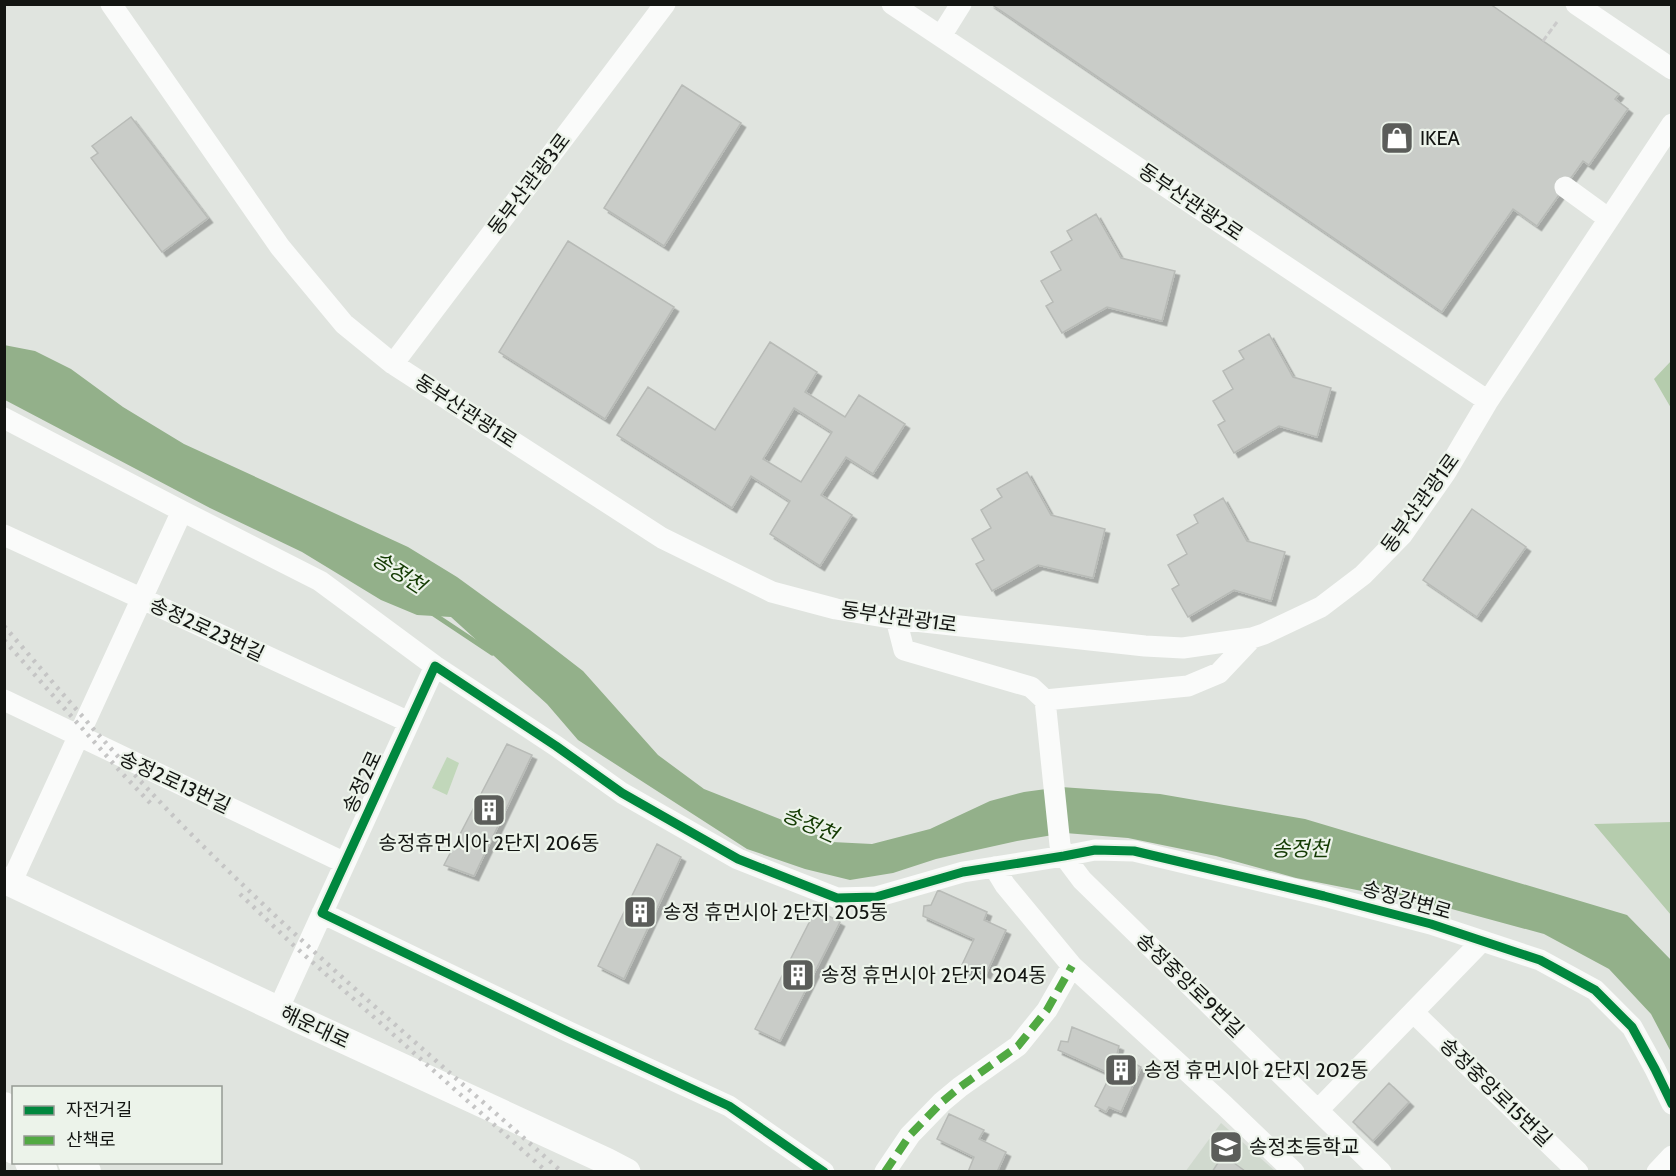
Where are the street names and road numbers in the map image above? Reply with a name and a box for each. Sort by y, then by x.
street label: 동부산관광3로 [483,128,575,240]
street label: 동부산관광2로 [1134,158,1248,246]
street label: 동부산관광1로 [410,369,522,453]
street label: 동부산관광1로 [1376,449,1464,557]
street label: 송정2로23번길 [146,592,268,666]
street label: 동부산관광1로 [839,597,959,637]
street label: 송정2로13번길 [116,746,234,818]
street label: 송정2로 [337,747,387,817]
street label: 송정강변로 [1359,876,1455,924]
street label: 송정중앙로9번길 [1131,928,1249,1042]
street label: 해운대로 [277,1001,353,1053]
street label: 송정중앙로15번길 [1435,1033,1557,1151]

